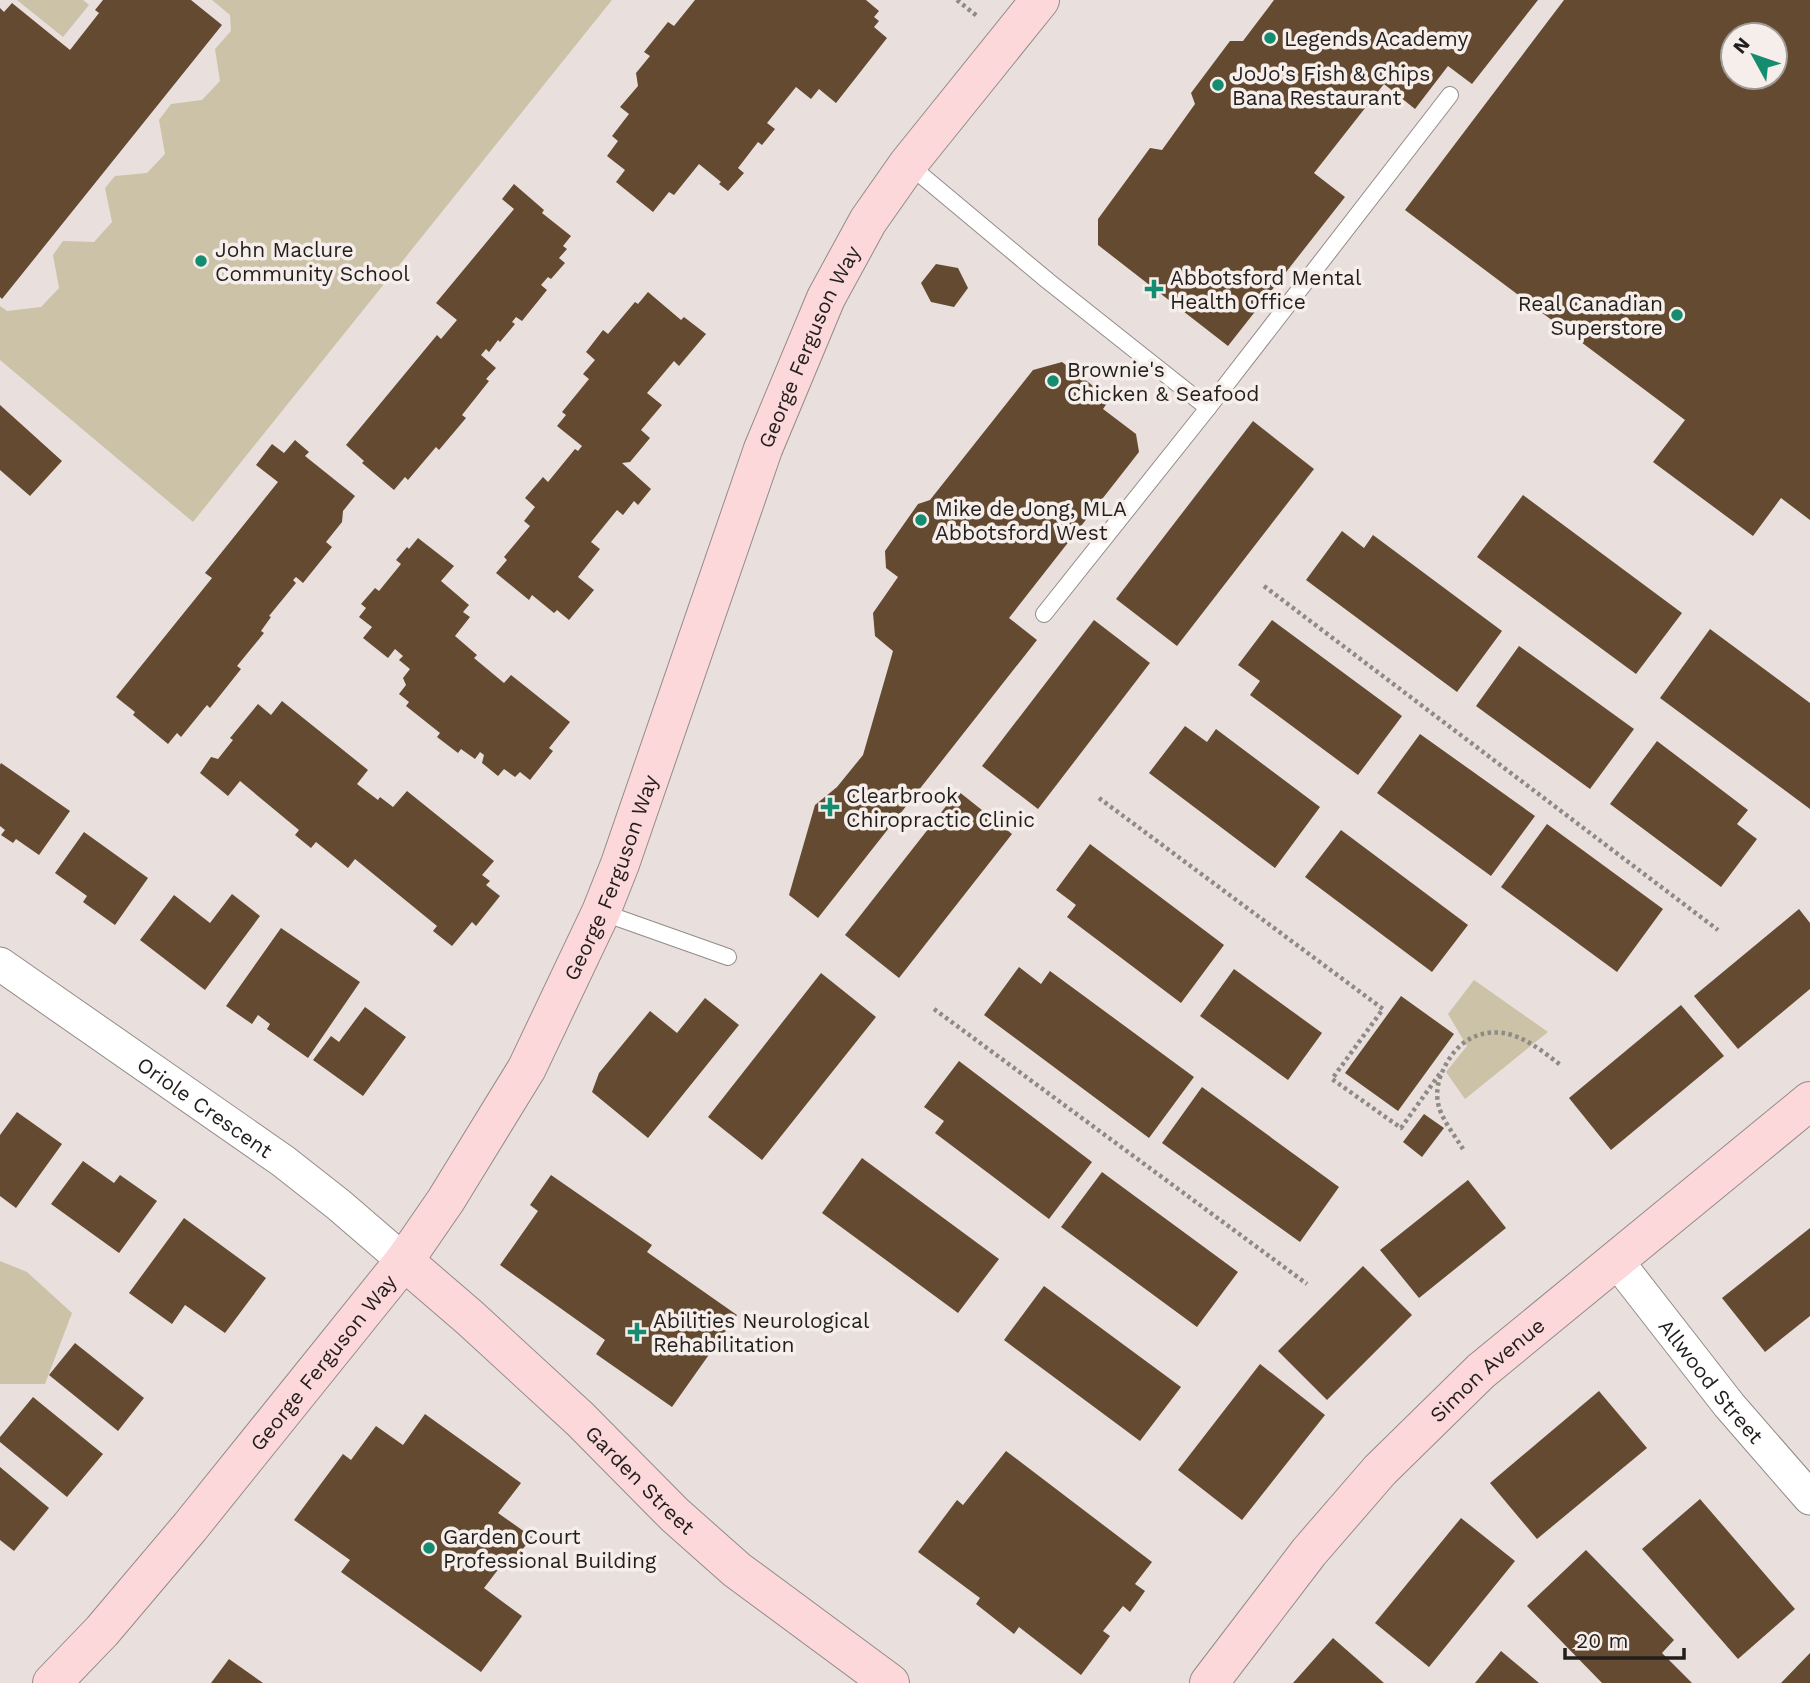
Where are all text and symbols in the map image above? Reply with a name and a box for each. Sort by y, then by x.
north arrow [1719,21,1789,91]
place label: Legends Academy [1284,26,1469,51]
marker: Legends Academy [1262,30,1278,46]
text: N [1728,33,1755,58]
place label: JoJo's Fish & Chips Bana Restaurant [1232,61,1430,110]
marker: JoJo's Fish & Chips Bana Restaurant [1210,77,1226,93]
place label: John Maclure Community School [215,237,410,286]
street label: George Ferguson Way [752,241,865,452]
marker: John Maclure Community School [193,253,209,269]
place label: Abbotsford Mental Health Office [1170,265,1362,314]
marker: Abbotsford Mental Health Office [1144,279,1164,299]
place label: Real Canadian Superstore [1518,291,1663,340]
marker: Real Canadian Superstore [1669,307,1685,323]
place label: Brownie's Chicken & Seafood [1067,357,1260,406]
marker: Brownie's Chicken & Seafood [1045,373,1061,389]
place label: Mike de Jong, MLA Abbotsford West [935,496,1127,545]
marker: Mike de Jong, MLA Abbotsford West [913,512,929,528]
street label: George Ferguson Way [558,771,662,984]
place label: Clearbrook Chiropractic Clinic [846,783,1035,832]
marker: Clearbrook Chiropractic Clinic [820,797,840,817]
street label: Oriole Crescent [133,1051,278,1163]
street label: George Ferguson Way [244,1269,401,1455]
place label: Abilities Neurological Rehabilitation [653,1308,870,1357]
street label: Simon Avenue [1424,1312,1549,1427]
street label: Allwood Street [1654,1314,1769,1448]
marker: Abilities Neurological Rehabilitation [627,1322,647,1342]
street label: Garden Street [581,1420,700,1539]
place label: Garden Court Professional Building [443,1524,657,1573]
marker: Garden Court Professional Building [421,1540,437,1556]
scale bar [1565,1616,1684,1660]
text: 20 m [1576,1628,1628,1653]

